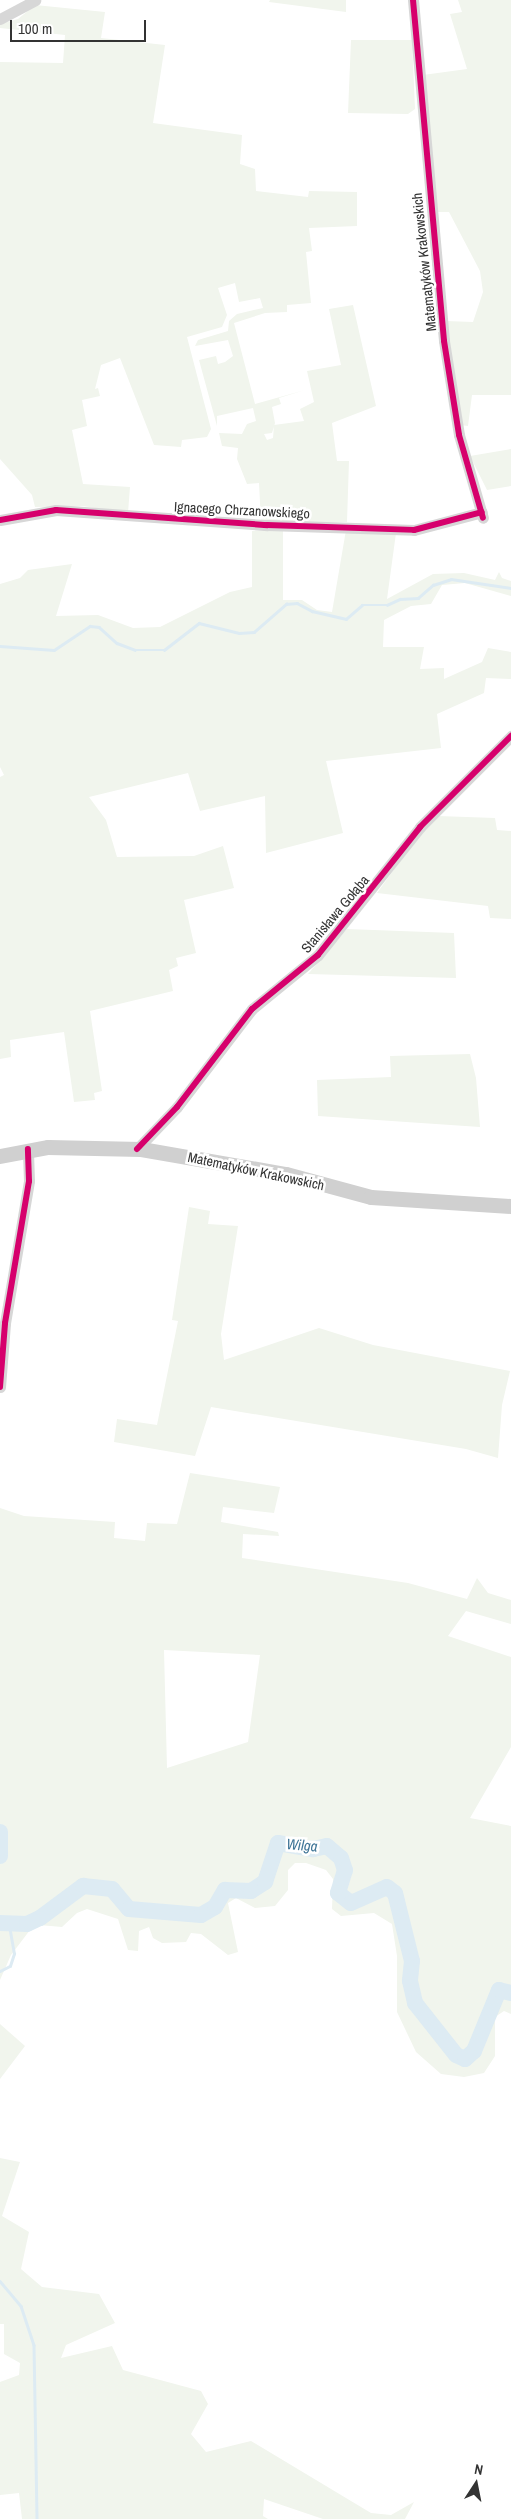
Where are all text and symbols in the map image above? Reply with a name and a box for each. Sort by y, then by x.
scale bar [12,10,149,42]
text: 100 m [18,18,52,39]
street label: Matematyków Krakowskich [408,192,440,332]
street label: Ignacego Chrzanowskiego [174,498,310,522]
street label: Stanisława Gołąba [298,872,372,956]
street label: Matematyków Krakowskich [186,1148,326,1194]
water label: Wilga [286,1835,318,1855]
north arrow [451,2459,501,2509]
text: N [473,2460,485,2479]

